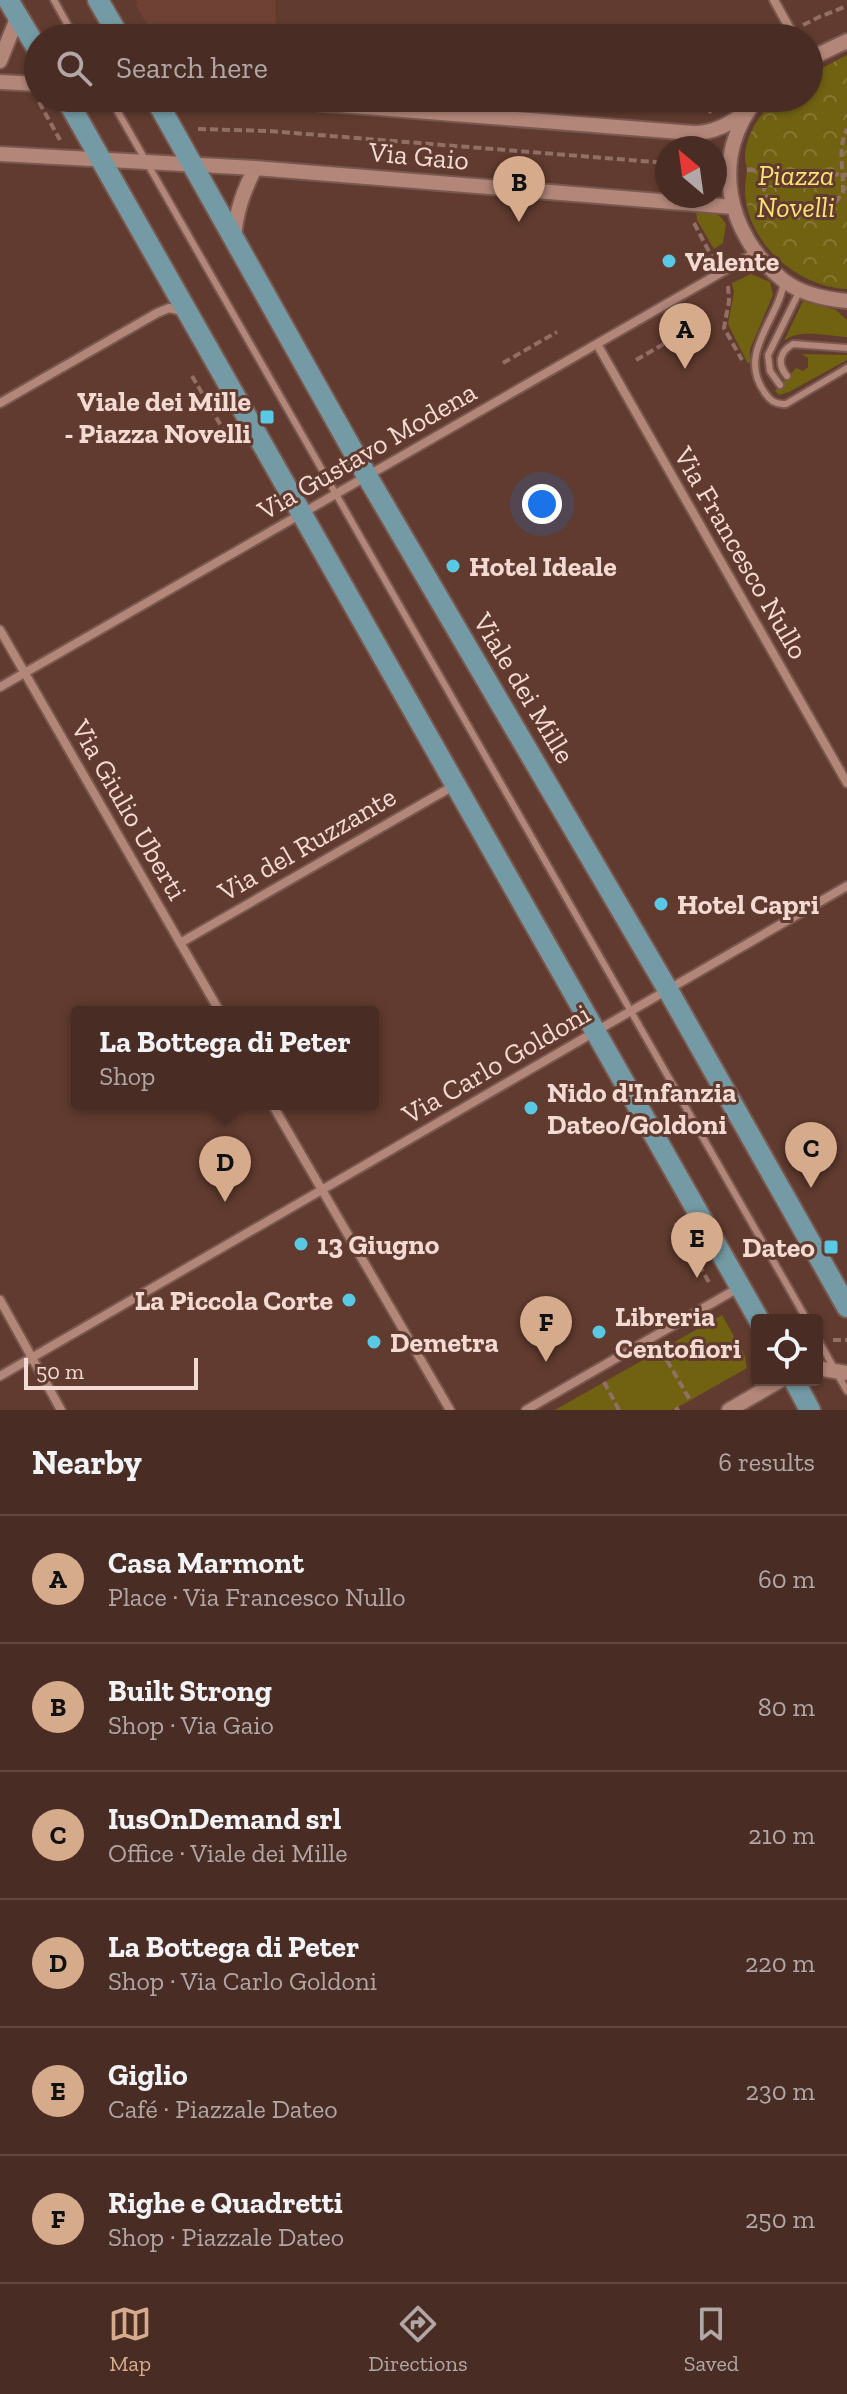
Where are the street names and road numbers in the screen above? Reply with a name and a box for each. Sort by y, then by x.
street label: Via Gaio [367,135,470,177]
street label: Via Gustavo Modena [251,375,483,528]
street label: Via Francesco Nullo [666,440,815,665]
street label: Viale dei Mille [466,606,582,769]
street label: Via Giulio Uberti [64,713,194,906]
street label: Via del Ruzzante [211,780,402,909]
street label: Via Carlo Goldoni [395,997,596,1132]

